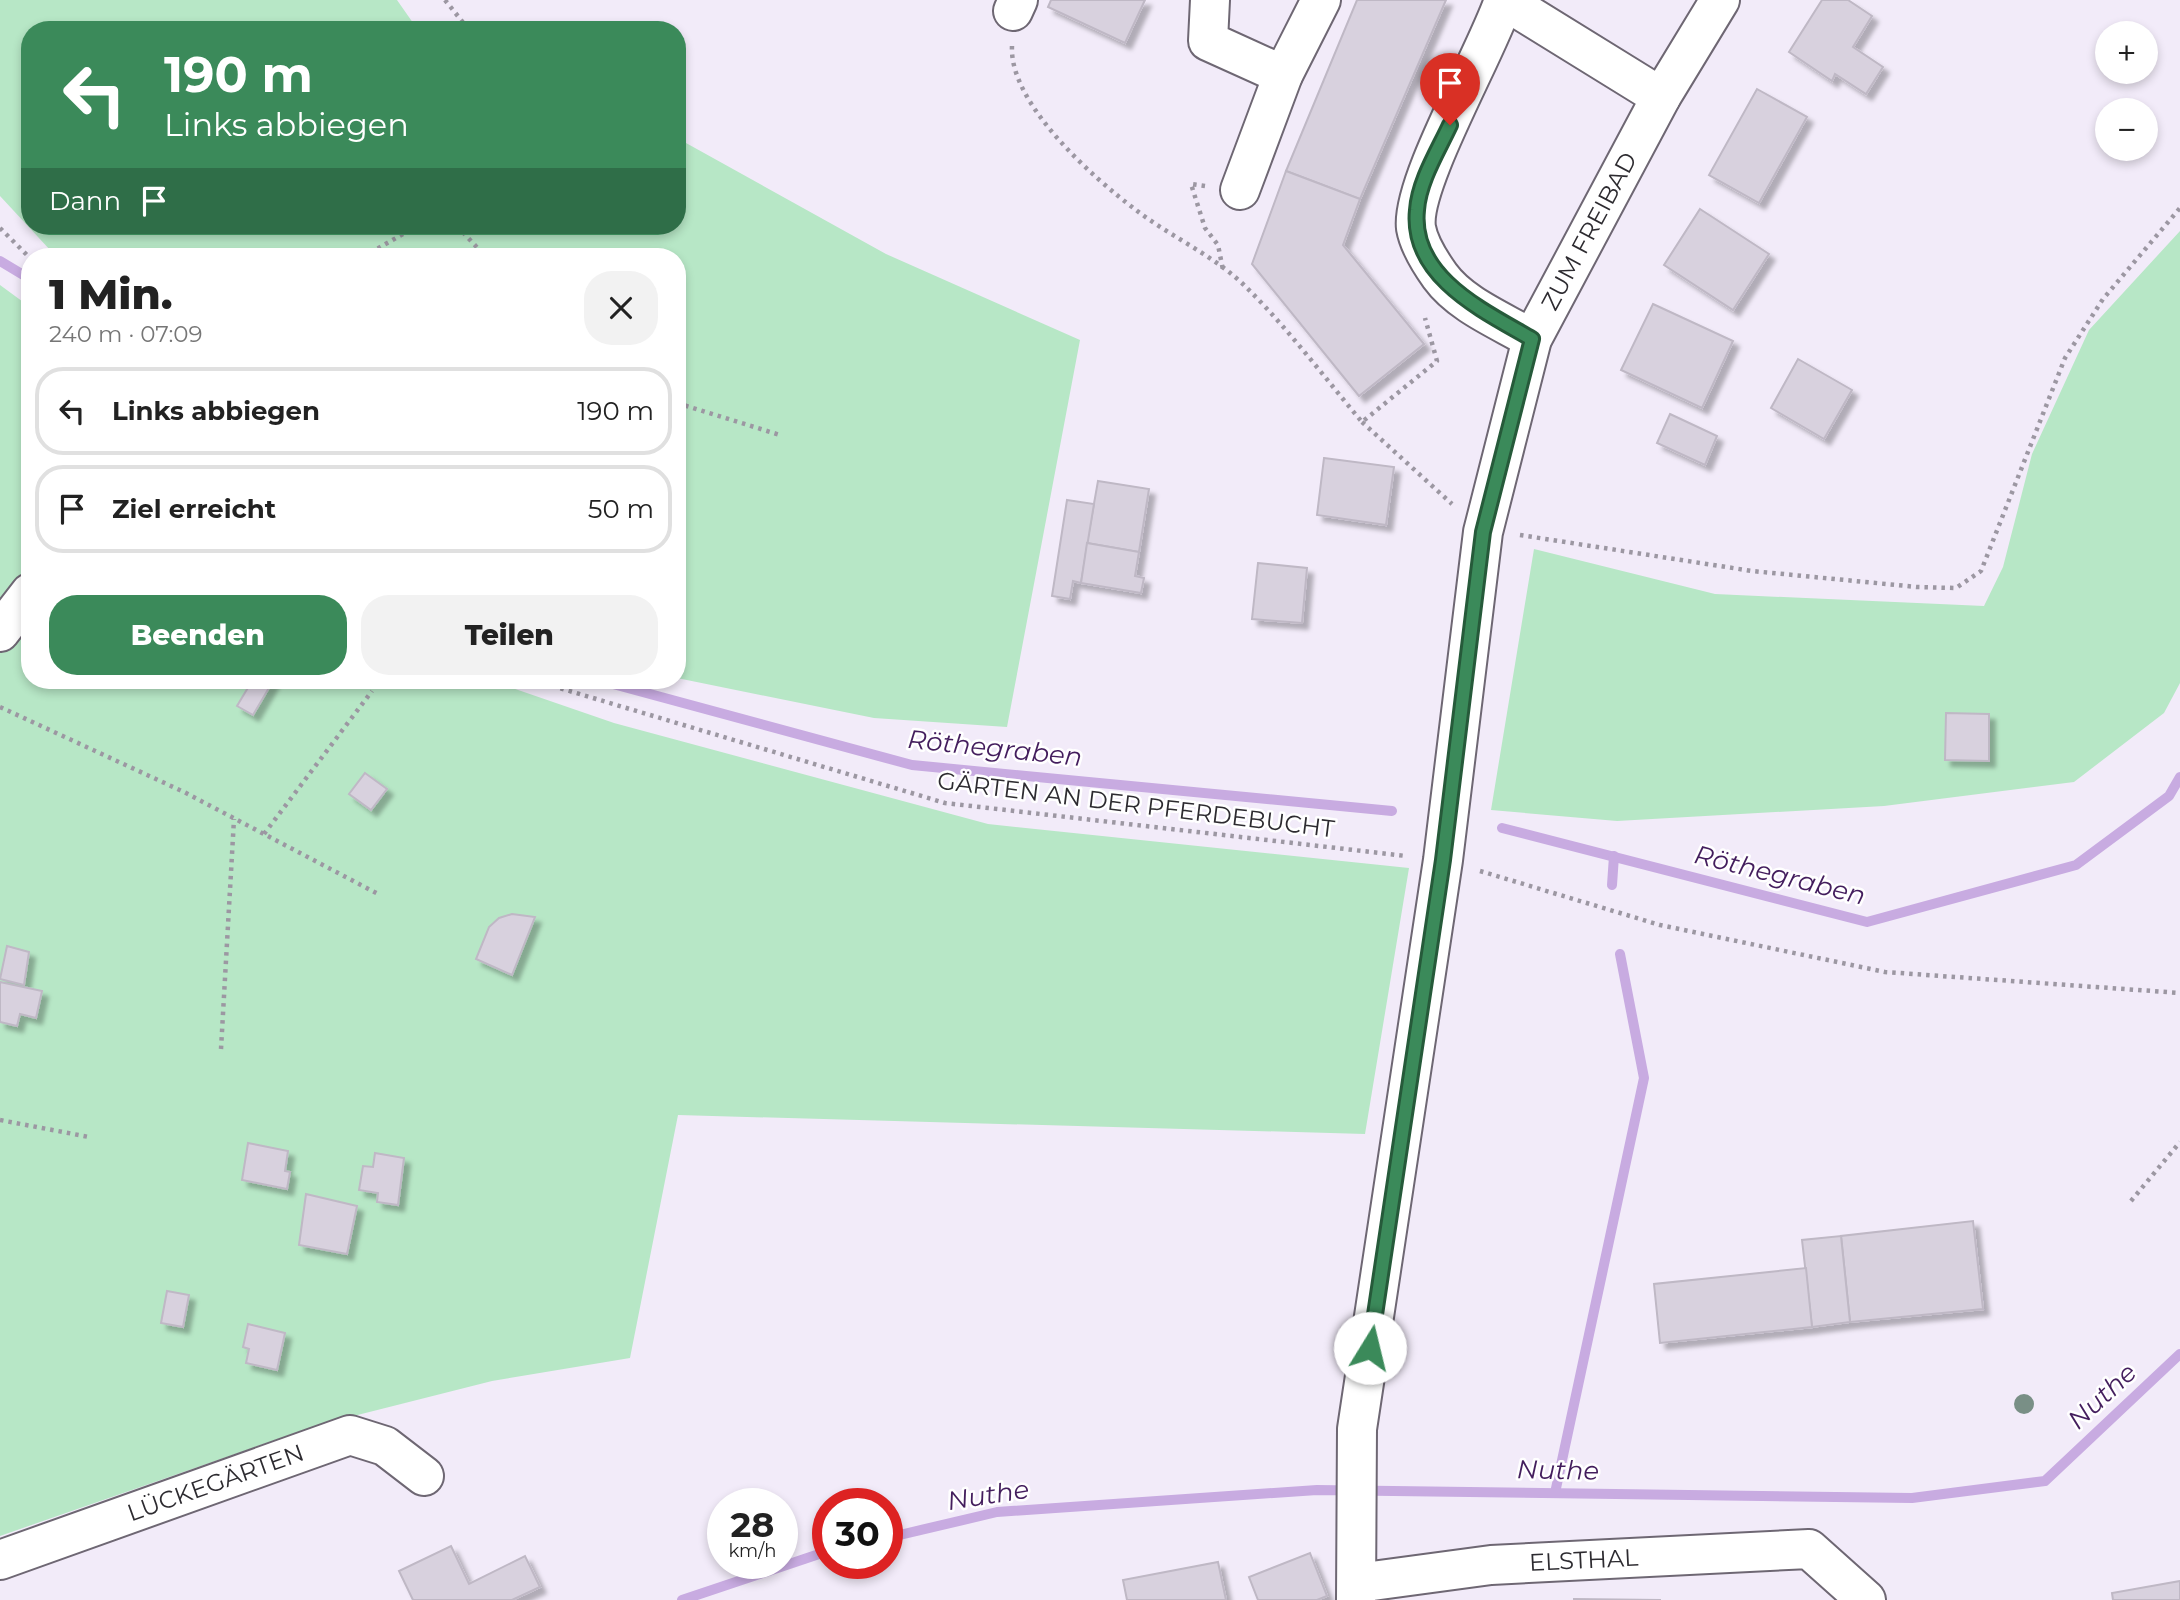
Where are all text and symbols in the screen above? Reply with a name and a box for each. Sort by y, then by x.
map controls [2095,21,2158,161]
button: + [2095,21,2158,84]
text: 190 m [164,45,313,104]
icon: left [49,49,140,140]
pin [1420,53,1480,125]
icon: arrive [1431,64,1469,102]
button: − [2095,98,2158,161]
text: Links abbiegen [164,105,409,144]
street label: ZUM FREIBAD [1535,147,1643,315]
icon: arrive [135,182,173,220]
text: Dann [49,185,121,217]
text: 1 Min. [49,268,173,320]
button: close [584,271,658,345]
text: 240 m · 07:09 [49,320,203,348]
icon: left [53,392,91,430]
text: Links abbiegen [112,395,320,427]
text: 190 m [577,395,654,427]
icon: arrive [53,490,91,528]
text: Ziel erreicht [112,493,276,525]
text: 50 m [588,493,654,525]
button: Beenden [49,595,347,675]
button: Teilen [361,595,658,675]
water label: Röthegraben [906,723,1084,773]
street label: GÄRTEN AN DER PFERDEBUCHT [936,766,1337,843]
water label: Röthegraben [1691,838,1869,912]
position arrow [1333,1311,1407,1385]
water label: Nuthe [2061,1356,2143,1436]
street label: LÜCKEGÄRTEN [123,1438,308,1527]
water label: Nuthe [1516,1453,1600,1487]
water label: Nuthe [945,1473,1031,1517]
speed limit sign: 30 [812,1488,903,1579]
text: 28 [731,1503,774,1546]
text: km/h [728,1540,777,1562]
street label: ELSTHAL [1528,1543,1639,1577]

